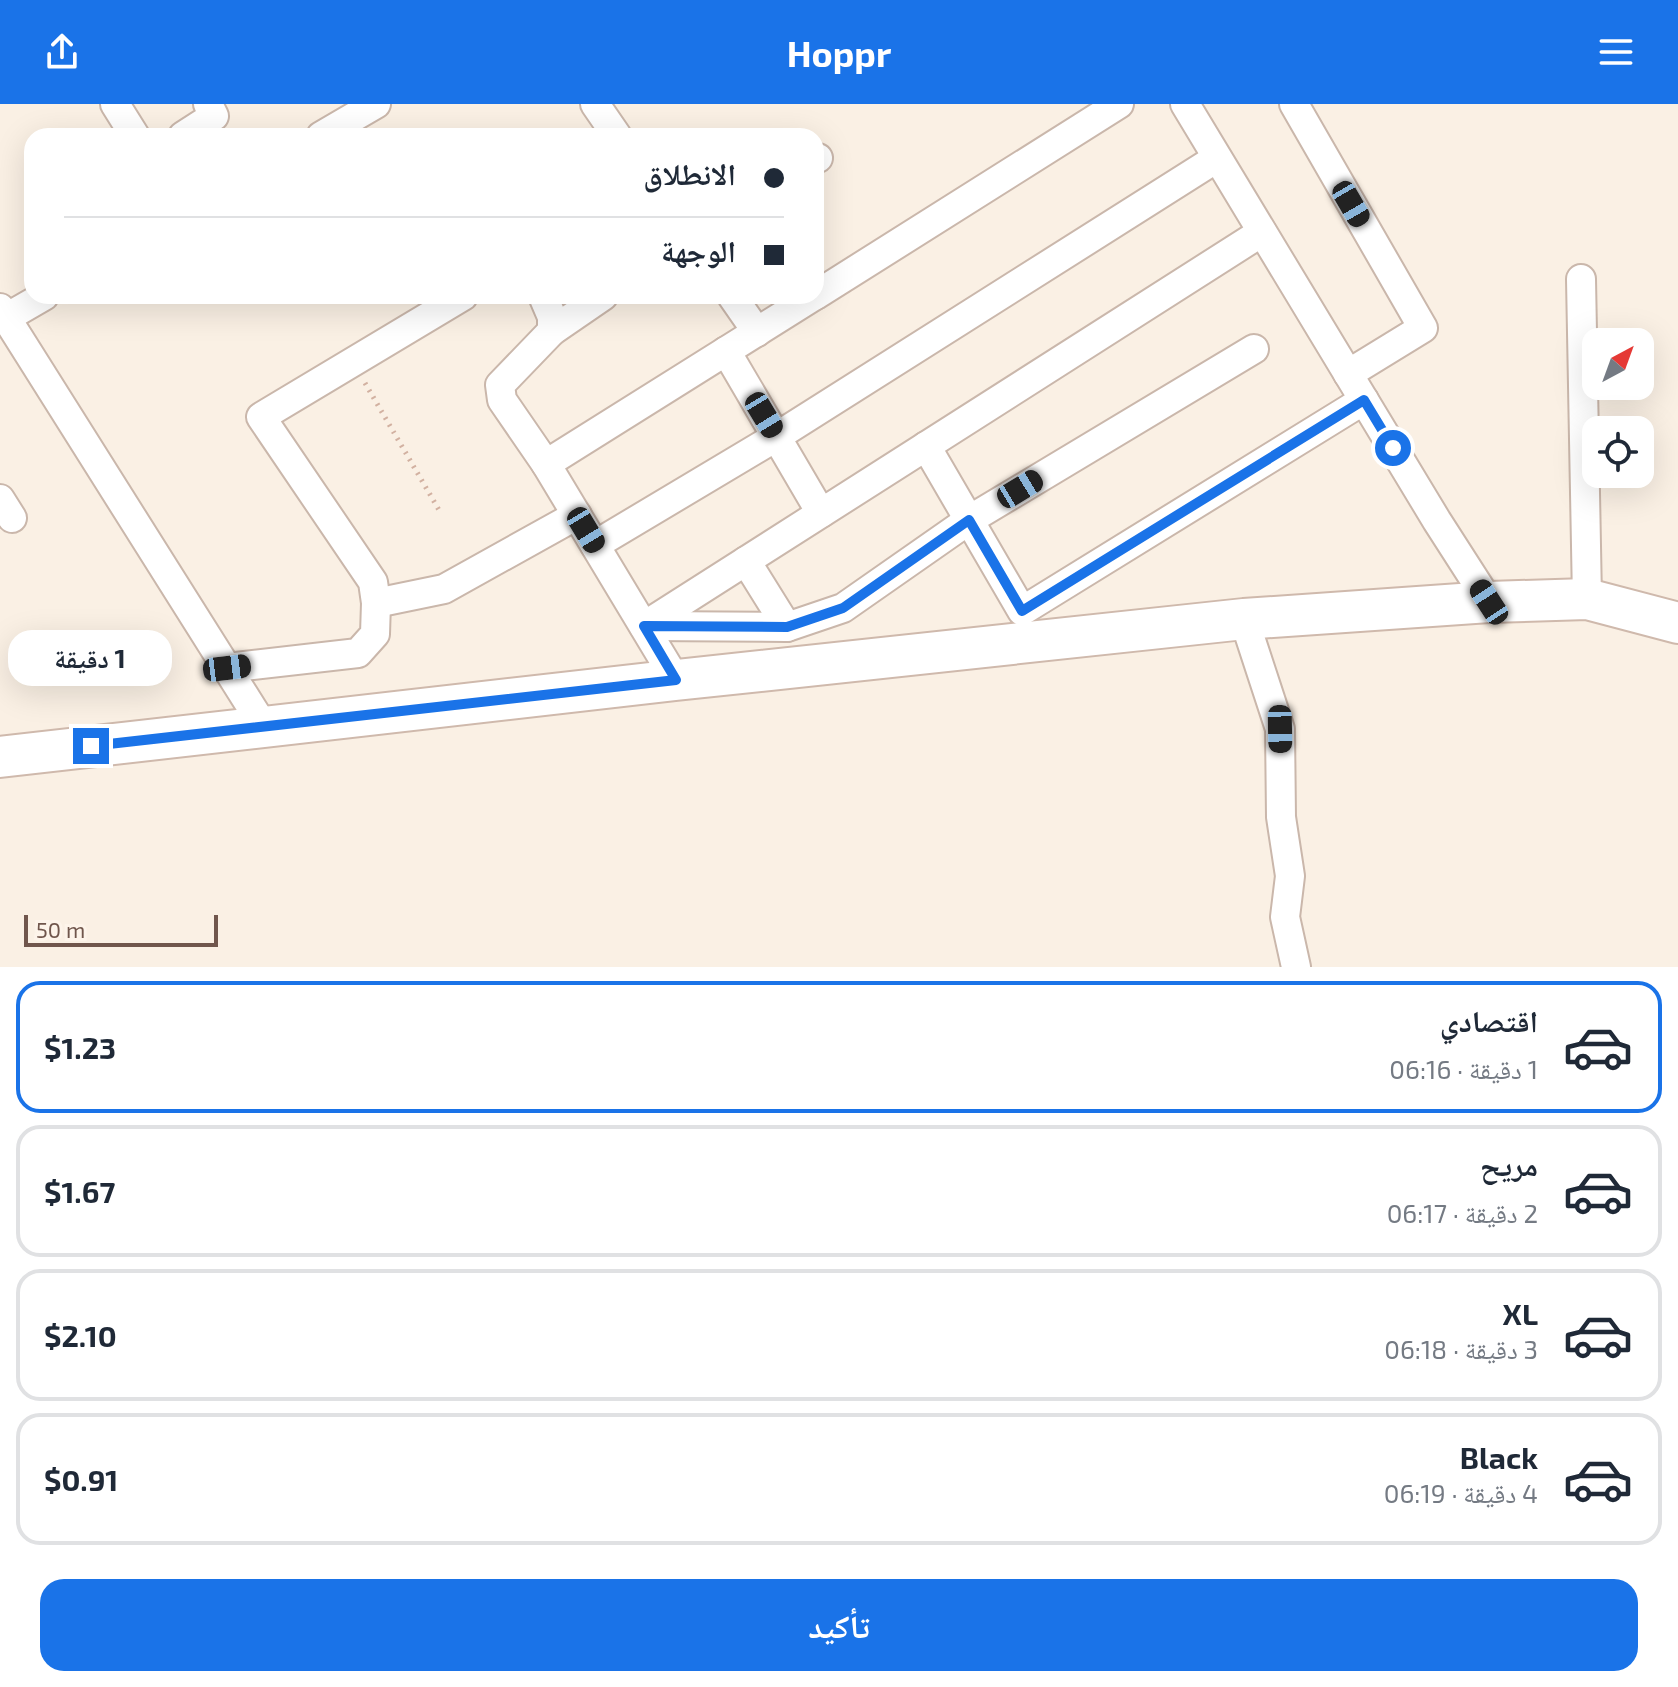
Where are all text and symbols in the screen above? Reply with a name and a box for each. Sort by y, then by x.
icon: share [40,30,84,74]
icon: menu [1594,30,1638,74]
text: Hoppr [787,31,891,74]
text: الانطلاق [643,155,736,191]
car [1329,177,1373,231]
text: الوجهة [661,232,736,268]
north arrow [1582,328,1654,400]
map controls [1582,328,1654,488]
car [741,388,787,442]
button: locate [1582,416,1654,488]
route start [1375,430,1411,466]
car [993,466,1047,512]
car [563,503,609,557]
car [1466,575,1512,629]
callout: 1 دقيقة [9,630,173,686]
text: 1 دقيقة [54,642,126,673]
car [202,653,252,683]
car [1268,705,1292,753]
route end [73,728,109,764]
scale bar [24,911,218,947]
text: 50 m [36,916,85,942]
text: اقتصادي [1440,1002,1538,1038]
icon: car [1562,1011,1634,1083]
text: $1.23 [44,1029,116,1065]
text: 1 دقيقة · 06:16 [1389,1053,1538,1084]
text: مريح [1480,1146,1538,1182]
icon: car [1562,1155,1634,1227]
text: $1.67 [44,1173,115,1209]
text: 2 دقيقة · 06:17 [1387,1197,1538,1228]
text: XL [1503,1295,1538,1331]
icon: car [1562,1299,1634,1371]
text: $2.10 [44,1317,117,1353]
text: 3 دقيقة · 06:18 [1384,1333,1538,1364]
text: Black [1460,1439,1538,1475]
icon: car [1562,1443,1634,1515]
text: $0.91 [44,1461,118,1497]
text: 4 دقيقة · 06:19 [1384,1477,1538,1508]
button: تأكيد [40,1579,1638,1671]

